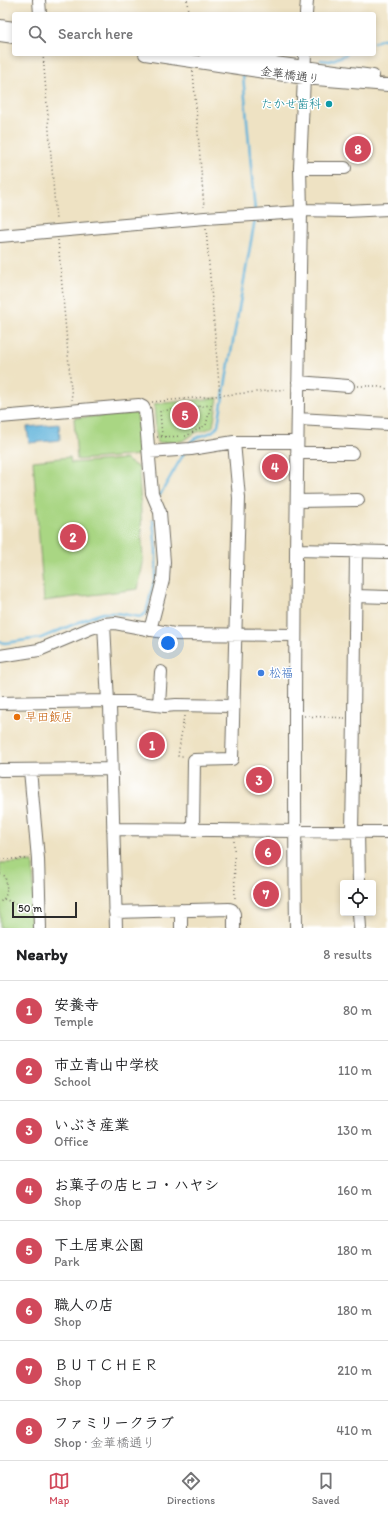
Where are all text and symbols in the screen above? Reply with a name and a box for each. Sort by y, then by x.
search box [12,12,376,56]
icon: search [26,23,48,45]
text: Search here [58,25,133,43]
street label: 金華橋通り [259,64,321,86]
place label: たかせ歯科 [261,97,321,111]
marker: たかせ歯科 [324,99,334,109]
pin: 8 [345,134,371,164]
pin: 5 [172,400,198,430]
pin: 4 [262,452,288,482]
pin: 2 [60,522,86,552]
your location [158,633,178,653]
place label: 松福 [269,666,293,680]
marker: 松福 [256,668,266,678]
place label: 早田飯店 [25,710,73,724]
marker: 早田飯店 [12,712,22,722]
pin: 1 [139,730,165,760]
pin: 3 [246,765,272,795]
pin: 6 [255,837,281,867]
pin: 7 [253,879,279,909]
map controls [340,880,376,916]
button: locate [340,880,376,916]
scale bar [12,900,77,919]
text: 50 m [18,902,42,915]
text: Nearby [16,944,68,964]
text: 8 results [323,947,372,962]
text: 安養寺 [54,996,99,1014]
text: 1 [26,1003,32,1018]
text: 80 m [343,1003,372,1018]
text: Temple [54,1014,93,1029]
text: 市立青山中学校 [54,1056,159,1074]
text: 2 [26,1063,32,1078]
text: 110 m [338,1063,372,1078]
text: School [54,1074,91,1089]
text: いぶき産業 [54,1116,129,1134]
text: 3 [25,1123,33,1138]
text: 130 m [337,1123,372,1138]
text: Office [54,1134,89,1149]
text: お菓子の店ヒコ・ハヤシ [54,1176,219,1194]
text: 4 [25,1183,33,1198]
text: 160 m [337,1183,372,1198]
text: Shop [54,1194,81,1209]
text: 下土居東公園 [54,1236,144,1254]
text: 5 [26,1243,32,1258]
text: 180 m [337,1243,372,1258]
text: Park [54,1254,80,1269]
text: 職人の店 [54,1296,114,1314]
text: 6 [26,1303,32,1318]
text: 180 m [337,1303,372,1318]
text: Shop [54,1314,81,1329]
text: ＢＵＴＣＨＥＲ [54,1356,159,1374]
text: 7 [26,1363,32,1378]
text: 210 m [337,1363,372,1378]
text: Shop [54,1374,81,1389]
text: ファミリークラブ [54,1414,174,1432]
text: 8 [25,1423,33,1438]
text: 410 m [336,1423,372,1438]
text: Shop · 金華橋通り [54,1435,155,1450]
tab: Map [48,1470,70,1507]
tab: Directions [167,1470,215,1507]
tab: Saved [312,1470,340,1507]

